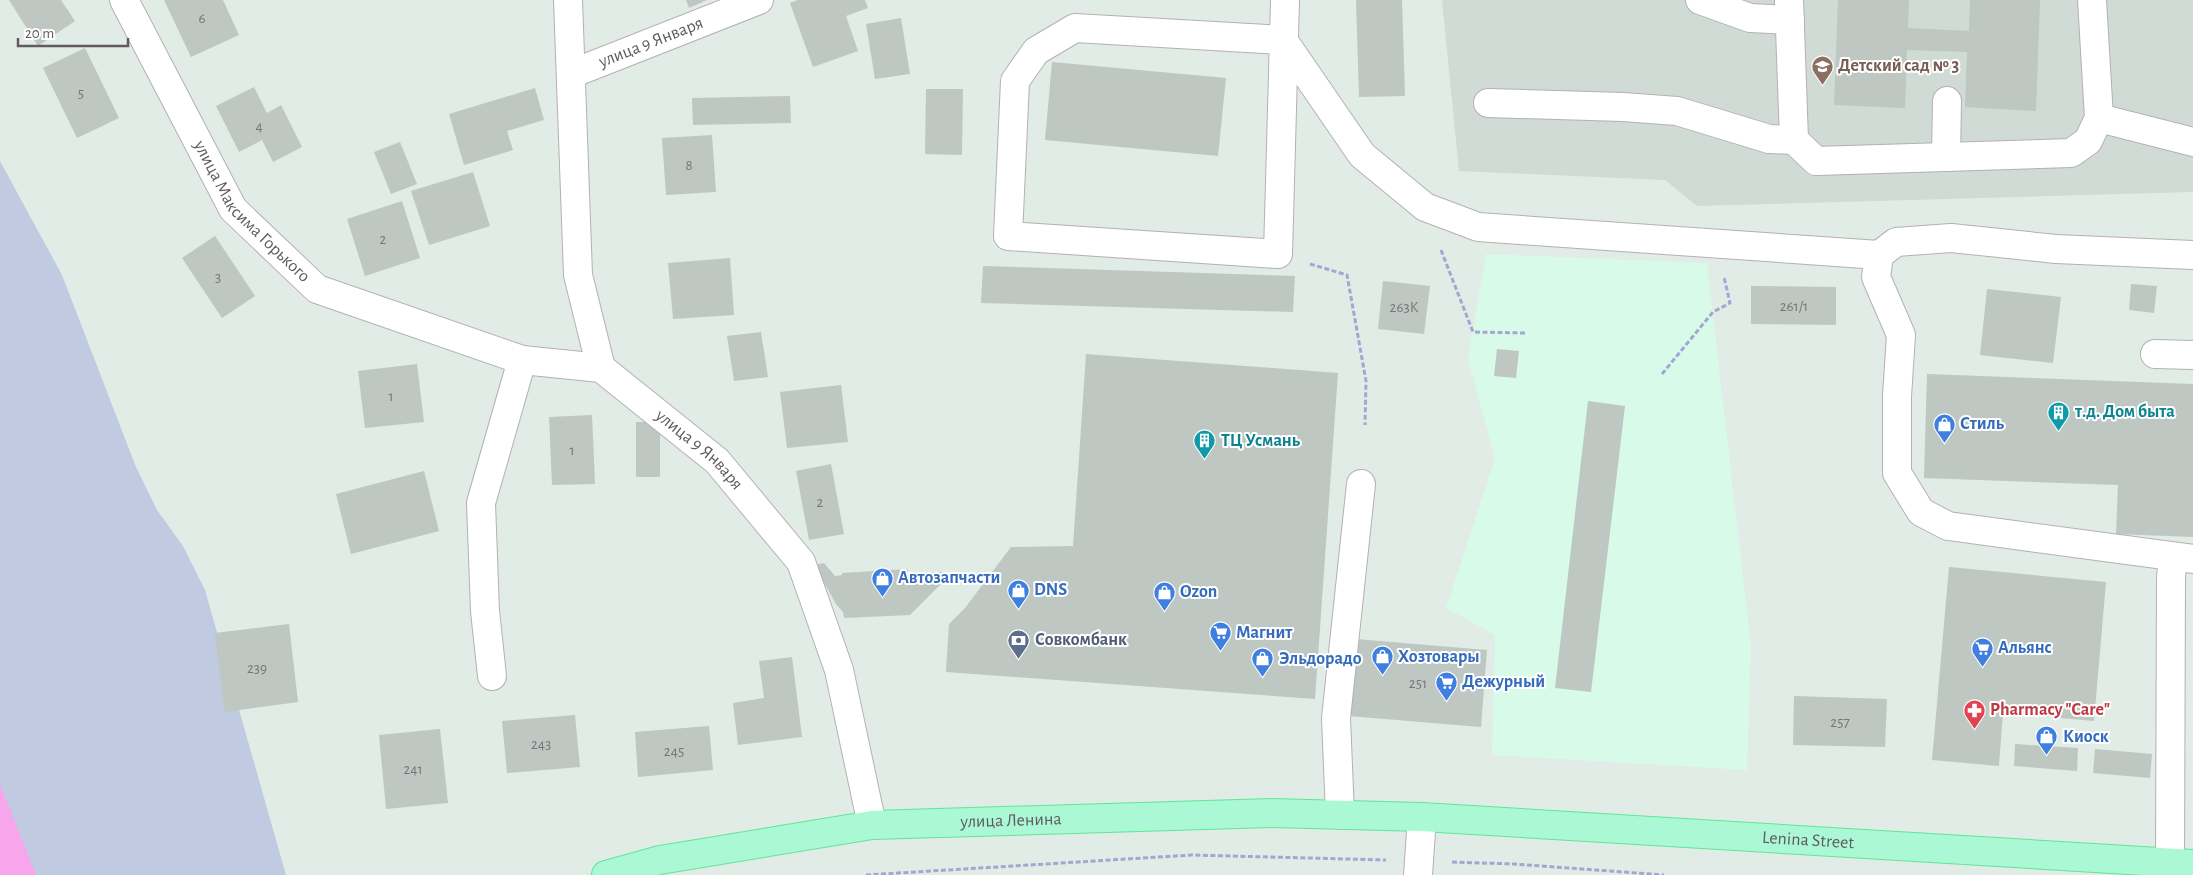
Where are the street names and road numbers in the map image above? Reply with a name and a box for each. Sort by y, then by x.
street label: улица 9 Января [595,14,706,71]
street label: улица Максима Горького [190,137,313,286]
street label: улица 9 Января [651,406,746,493]
street label: улица Ленина [959,810,1062,831]
street label: Lenina Street [1762,829,1855,852]

